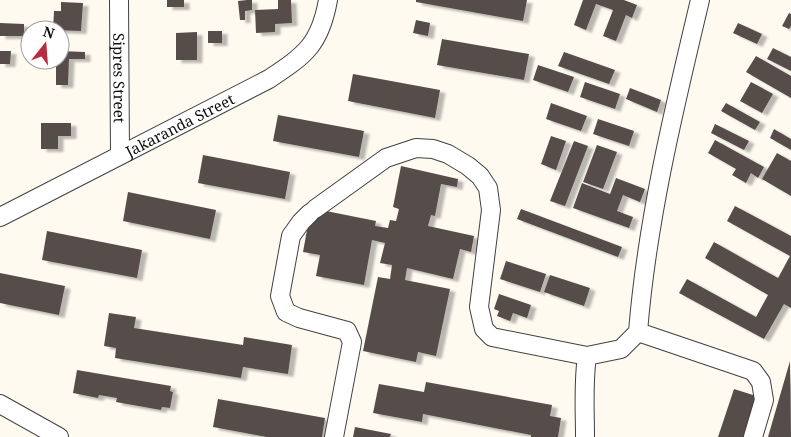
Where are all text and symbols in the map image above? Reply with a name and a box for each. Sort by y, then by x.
north arrow [20,20,70,70]
text: N [41,21,57,43]
street label: Sipres Street [109,33,130,123]
street label: Jakaranda Street [121,89,237,161]

